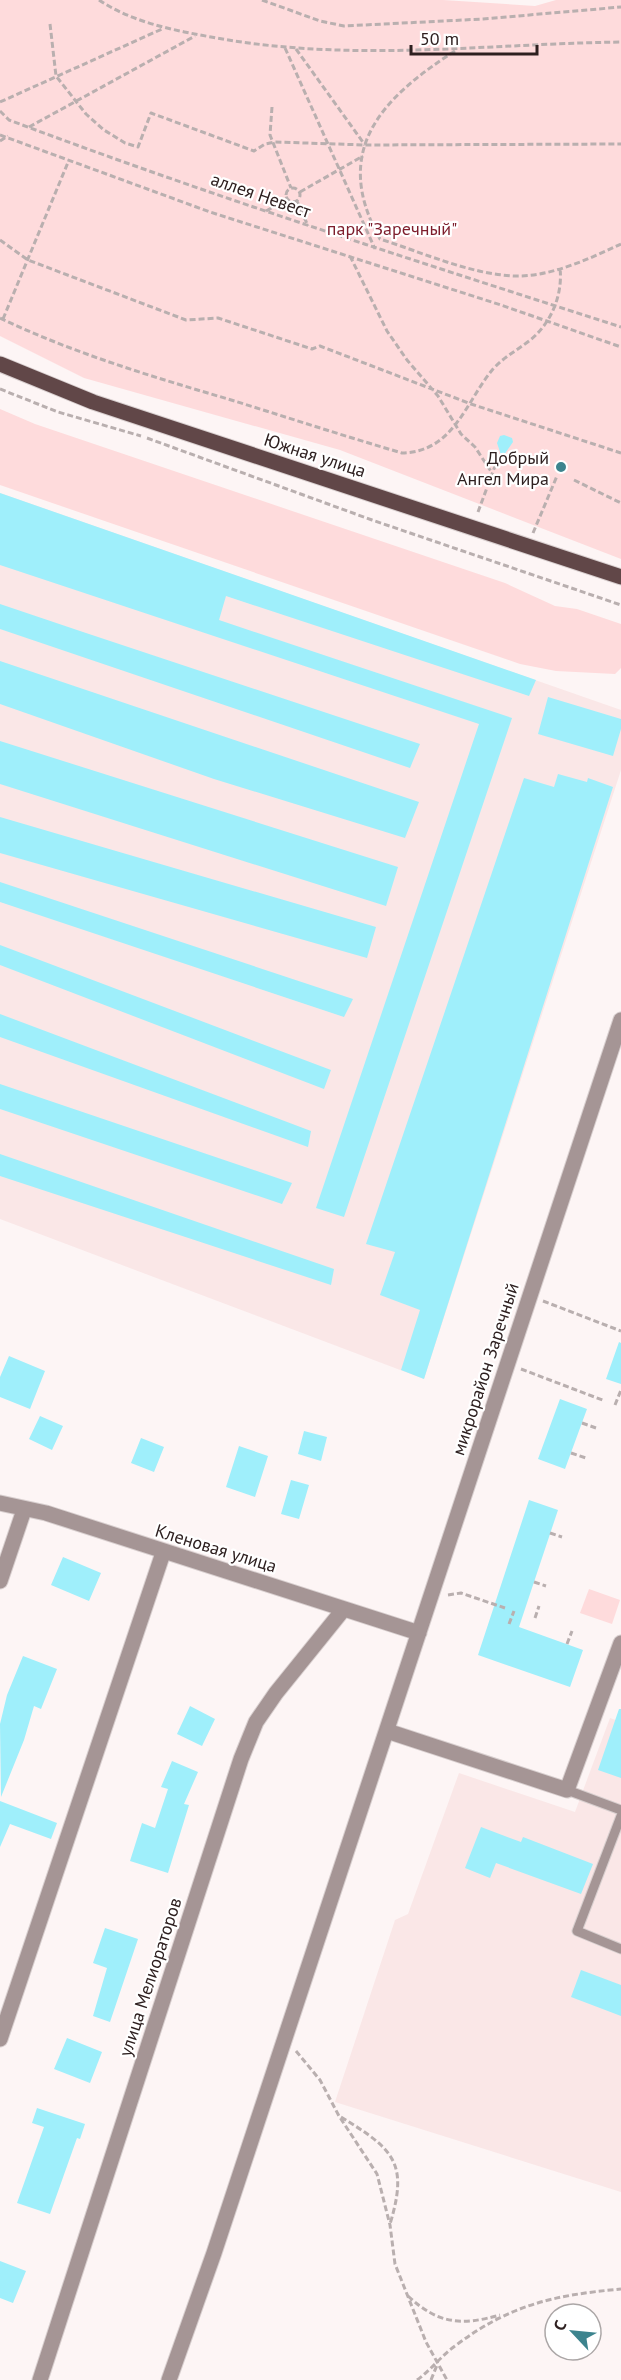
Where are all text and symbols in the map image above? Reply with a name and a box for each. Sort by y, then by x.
scale bar [411,18,537,56]
text: 50 m [420,27,459,50]
street label: аллея Невест [208,167,315,223]
park label: парк "Заречный" [327,217,457,240]
street label: Южная улица [261,428,369,482]
place label: Добрый Ангел Мира [457,446,549,490]
marker: Добрый Ангел Мира [554,460,568,474]
street label: микрорайон Заречный [446,1280,524,1458]
street label: Кленовая улица [153,1519,279,1577]
street label: улица Мелиораторов [113,1895,187,2059]
north arrow [543,2302,603,2362]
text: С [549,2317,570,2334]

